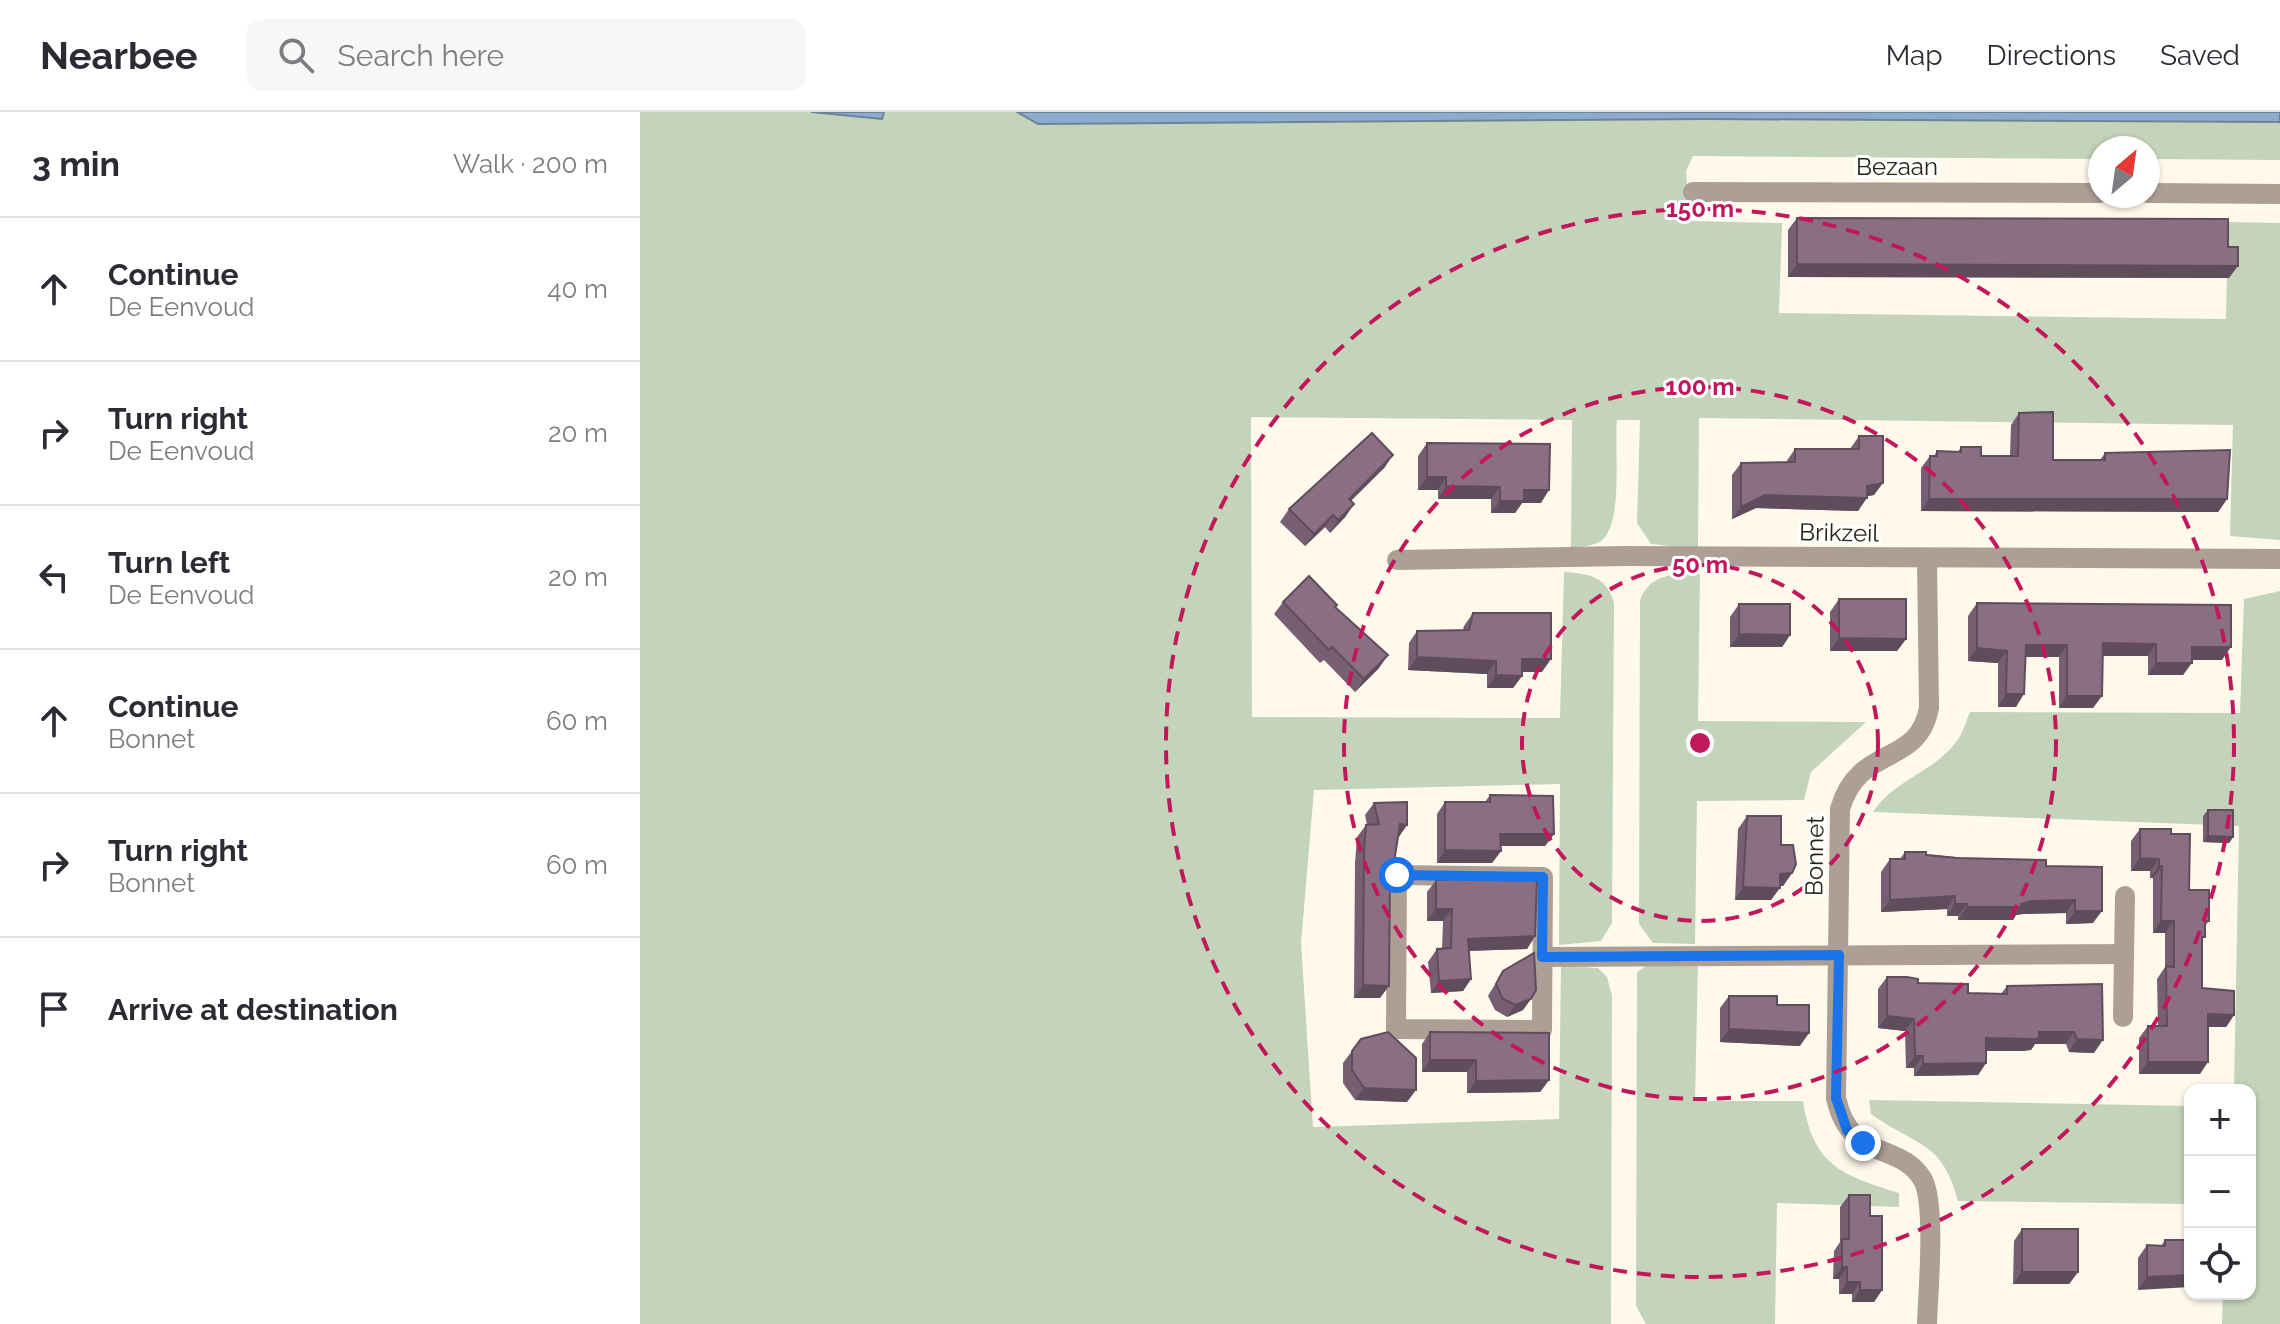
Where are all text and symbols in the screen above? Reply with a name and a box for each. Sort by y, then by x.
search box [246,19,806,91]
text: Nearbee [40,33,198,78]
icon: search [274,33,318,77]
text: Search here [338,38,504,73]
text: Map [1886,39,1943,72]
text: Directions [1987,39,2116,72]
text: Saved [2160,39,2240,72]
north arrow [2088,136,2160,208]
text: 3 min [32,144,120,184]
text: Walk · 200 m [453,149,608,179]
street label: Bezaan [1856,152,1938,181]
text: 150 m [1666,194,1734,223]
text: Continue [108,257,239,292]
icon: ahead [32,267,76,311]
text: 40 m [547,274,608,304]
text: De Eenvoud [108,292,255,322]
text: 100 m [1665,372,1735,401]
text: Turn right [108,401,248,436]
icon: right [32,411,76,455]
text: 20 m [548,418,608,448]
text: De Eenvoud [108,436,255,466]
street label: Brikzeil [1799,517,1880,548]
text: Turn left [108,545,230,580]
text: 50 m [1672,550,1728,579]
icon: left [32,555,76,599]
text: 20 m [548,562,608,592]
text: De Eenvoud [108,580,255,610]
text: Continue [108,689,239,724]
icon: ahead [32,699,76,743]
text: 60 m [546,706,608,736]
text: Bonnet [108,724,195,754]
centre of rings [1686,729,1714,757]
street label: Bonnet [1799,816,1830,896]
text: Turn right [108,833,248,868]
icon: right [32,843,76,887]
text: 60 m [546,850,608,880]
route start [1379,857,1415,893]
text: Bonnet [108,868,195,898]
icon: arrive [32,987,76,1031]
text: Arrive at destination [108,992,398,1027]
map controls [2184,1084,2256,1300]
button: + [2184,1084,2256,1156]
route end [1845,1125,1881,1161]
button: − [2184,1156,2256,1228]
button: locate [2184,1228,2256,1300]

